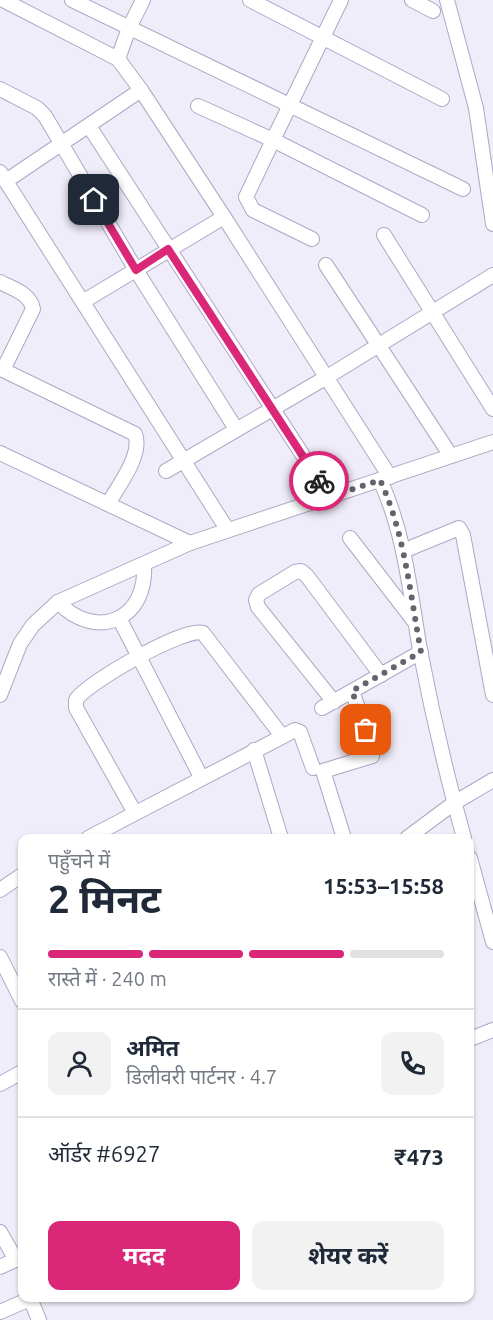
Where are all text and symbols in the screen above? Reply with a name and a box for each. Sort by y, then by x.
pin [68,174,119,225]
icon: home [77,183,110,216]
courier [289,451,349,511]
icon: bike [303,465,336,498]
pin [340,704,391,755]
icon: bag [349,713,382,746]
text: पहुँचने में [48,849,110,872]
text: 15:53–15:58 [323,873,444,898]
text: 2 मिनट [48,877,161,920]
text: रास्ते में · 240 m [48,967,167,990]
button: person [48,1032,111,1095]
button: phone [381,1032,444,1095]
text: अमित [126,1035,179,1060]
text: डिलीवरी पार्टनर · 4.7 [126,1065,277,1088]
text: ऑर्डर #6927 [48,1141,160,1166]
text: ₹473 [394,1144,444,1169]
button: मदद [48,1221,240,1290]
button: शेयर करें [252,1221,444,1290]

